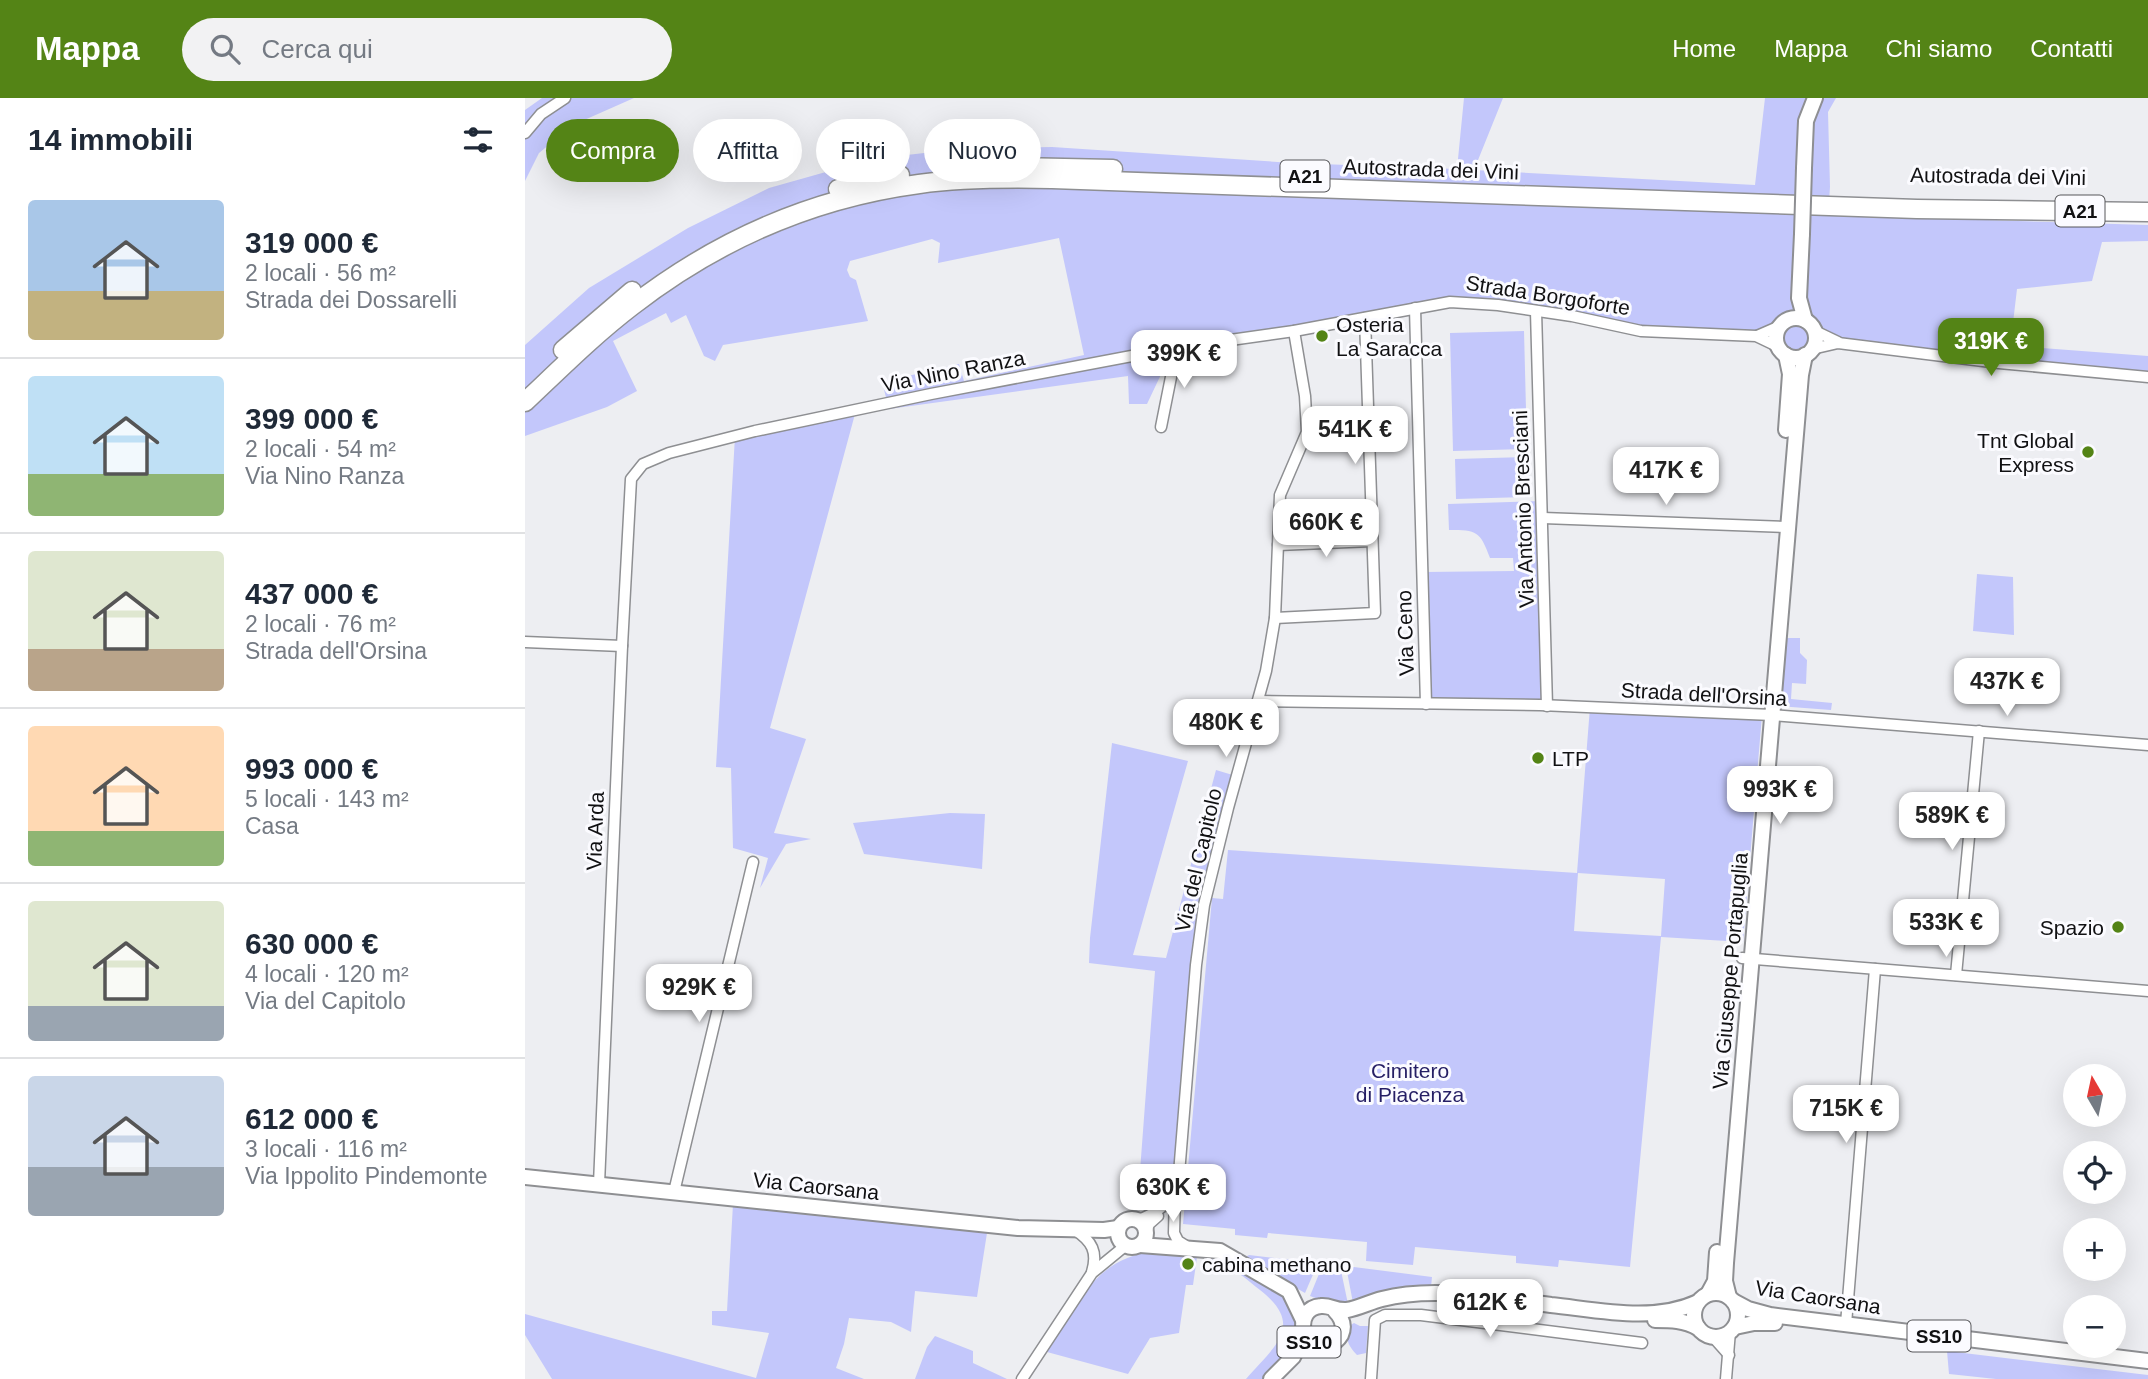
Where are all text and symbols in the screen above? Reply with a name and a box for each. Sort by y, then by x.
search box [182,18,672,81]
text: Mappa [35,30,140,67]
icon: search [206,30,244,68]
text: Cerca qui [262,34,373,64]
text: Home [1672,35,1736,62]
text: Mappa [1774,35,1848,62]
text: Chi siamo [1886,35,1992,62]
text: Contatti [2030,35,2113,62]
chip: Compra [546,119,679,182]
chip: Affitta [693,119,802,182]
chip: Filtri [816,119,910,182]
chip: Nuovo [924,119,1041,182]
icon: filters [459,121,497,159]
text: 14 immobili [28,123,193,156]
street label: Autostrada dei Vini [1343,154,1519,184]
road number: A21 [1281,160,1329,192]
street label: Autostrada dei Vini [1910,163,2086,189]
road number: A21 [2055,195,2105,226]
text: 319 000 € [245,226,378,259]
icon: home [84,228,168,312]
text: 2 locali · 56 m² [245,260,396,286]
street label: Strada Borgoforte [1464,271,1632,319]
text: Strada dei Dossarelli [245,287,457,313]
place label: Osteria La Saracca [1336,313,1443,360]
pin: 319K € [1934,318,2048,378]
marker: Osteria La Saracca [1314,328,1330,344]
text: 319K € [1954,328,2028,354]
pin: 399K € [1127,330,1241,390]
text: 399K € [1147,340,1221,366]
street label: Via Nino Ranza [879,346,1027,396]
text: 399 000 € [245,402,378,435]
icon: home [84,404,168,488]
pin: 541K € [1298,406,1412,466]
street label: Via Antonio Bresciani [1508,410,1538,608]
text: 541K € [1318,416,1392,442]
place label: Tnt Global Express [1977,429,2074,476]
text: 2 locali · 54 m² [245,436,396,462]
marker: Tnt Global Express [2080,444,2096,460]
pin: 417K € [1609,448,1723,507]
text: 417K € [1629,457,1703,483]
text: Via Nino Ranza [245,463,404,489]
pin: 660K € [1269,500,1383,559]
text: 660K € [1289,509,1363,535]
text: 437 000 € [245,577,378,610]
icon: home [84,579,168,663]
street label: Via Ceno [1392,590,1418,676]
text: 2 locali · 76 m² [245,611,396,637]
text: Strada dell'Orsina [245,638,427,664]
pin: 437K € [1950,658,2064,718]
text: 437K € [1970,668,2044,694]
street label: Strada dell'Orsina [1620,678,1788,710]
pin: 480K € [1169,700,1283,759]
text: 480K € [1189,709,1263,735]
place label: LTP [1552,747,1589,770]
marker: LTP [1530,750,1546,766]
text: 993 000 € [245,752,378,785]
icon: home [84,754,168,838]
pin: 993K € [1723,766,1837,826]
text: 993K € [1743,776,1817,802]
text: 5 locali · 143 m² [245,786,409,812]
street label: Via del Capitolo [1170,786,1226,934]
street label: Via Arda [582,791,608,871]
pin: 589K € [1895,792,2009,852]
text: 589K € [1915,802,1989,828]
text: Casa [245,813,299,839]
street label: Via Giuseppe Portapuglia [1708,851,1752,1090]
pin: 533K € [1889,900,2003,959]
text: 533K € [1909,909,1983,935]
place label: Spazio [2040,916,2104,939]
marker: Spazio [2110,919,2126,935]
text: 630 000 € [245,927,378,960]
icon: home [84,929,168,1013]
text: 4 locali · 120 m² [245,961,409,987]
pin: 929K € [642,964,756,1024]
text: 929K € [662,974,736,1000]
text: Via del Capitolo [245,988,406,1014]
park label: Cimitero di Piacenza [1356,1059,1465,1106]
north arrow [2063,1064,2126,1127]
map controls [2063,1064,2126,1358]
pin: 715K € [1789,1086,1903,1145]
text: 715K € [1809,1095,1883,1121]
text: 612 000 € [245,1102,378,1135]
icon: home [84,1104,168,1188]
text: 3 locali · 116 m² [245,1136,407,1162]
button: locate [2063,1141,2126,1204]
text: Via Ippolito Pindemonte [245,1163,488,1189]
pin: 630K € [1116,1164,1230,1224]
street label: Via Caorsana [752,1168,881,1204]
text: 630K € [1136,1174,1210,1200]
button: + [2063,1218,2126,1281]
place label: cabina methano [1202,1253,1351,1276]
marker: cabina methano [1180,1256,1196,1272]
street label: Via Caorsana [1754,1276,1883,1318]
pin: 612K € [1433,1280,1547,1339]
text: 612K € [1453,1289,1527,1315]
button: − [2063,1295,2126,1358]
road number: SS10 [1907,1320,1971,1352]
road number: SS10 [1277,1326,1341,1358]

